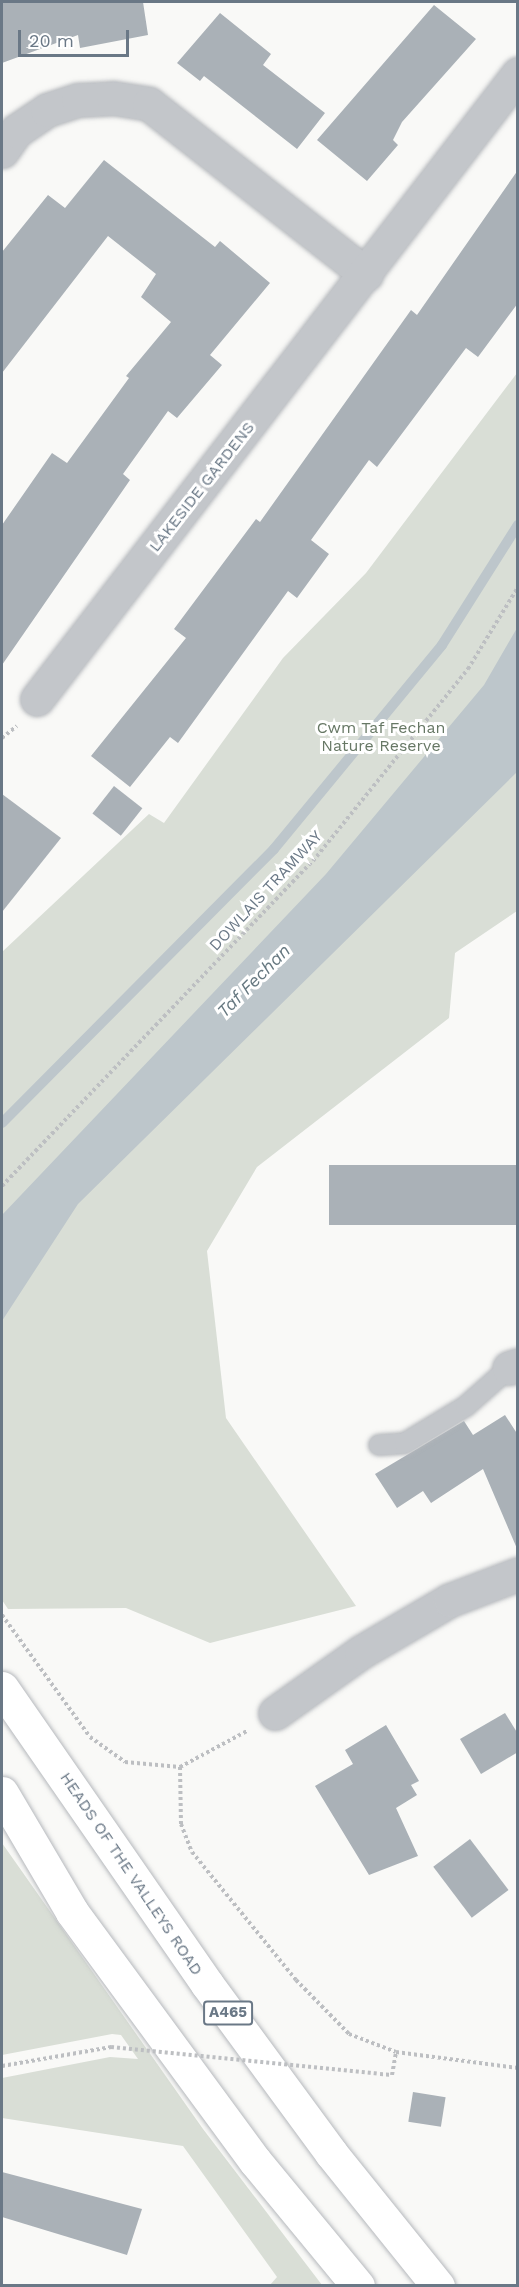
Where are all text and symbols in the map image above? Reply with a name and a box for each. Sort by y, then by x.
scale bar [21,18,132,56]
text: 20 m [29,30,74,51]
street label: LAKESIDE GARDENS [145,418,259,556]
park label: Cwm Taf Fechan Nature Reserve [316,718,446,756]
street label: DOWLAIS TRAMWAY [205,827,327,955]
water label: Taf Fechan [213,940,295,1022]
street label: HEADS OF THE VALLEYS ROAD [55,1768,207,1980]
road number: A465 [202,2001,254,2025]

